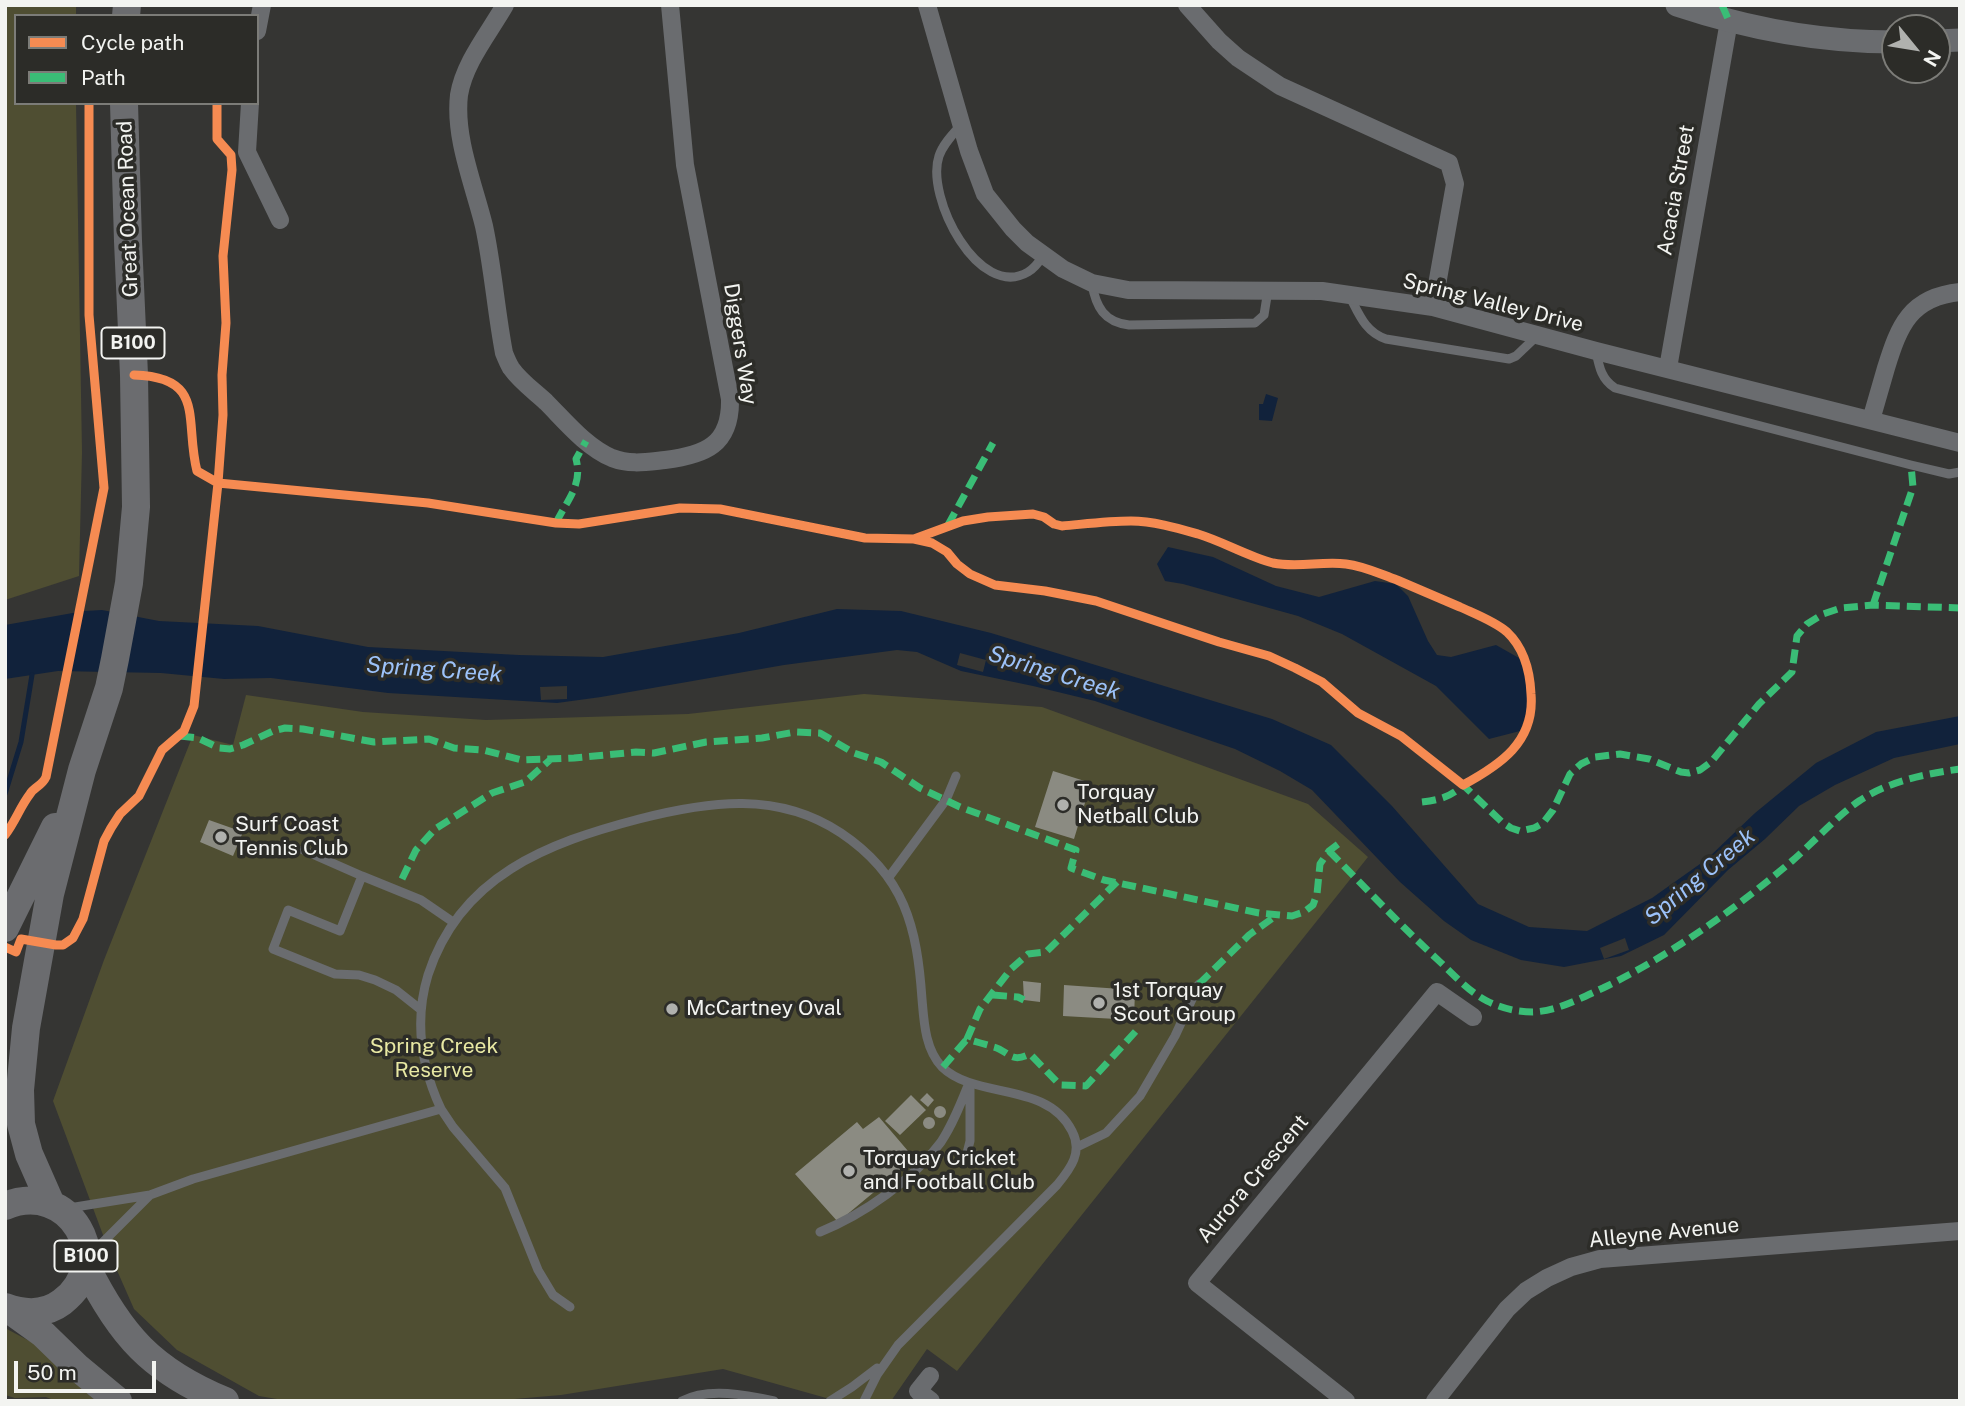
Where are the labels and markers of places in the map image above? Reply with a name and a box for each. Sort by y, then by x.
place label: Torquay Netball Club [1077,780,1199,830]
marker: Torquay Netball Club [1055,797,1071,813]
place label: Surf Coast Tennis Club [235,812,348,862]
marker: Surf Coast Tennis Club [213,829,229,845]
place label: 1st Torquay Scout Group [1113,978,1236,1028]
marker: 1st Torquay Scout Group [1091,995,1107,1011]
place label: McCartney Oval [686,996,842,1022]
marker: McCartney Oval [664,1001,680,1017]
place label: Torquay Cricket and Football Club [863,1146,1035,1196]
marker: Torquay Cricket and Football Club [841,1163,857,1179]

